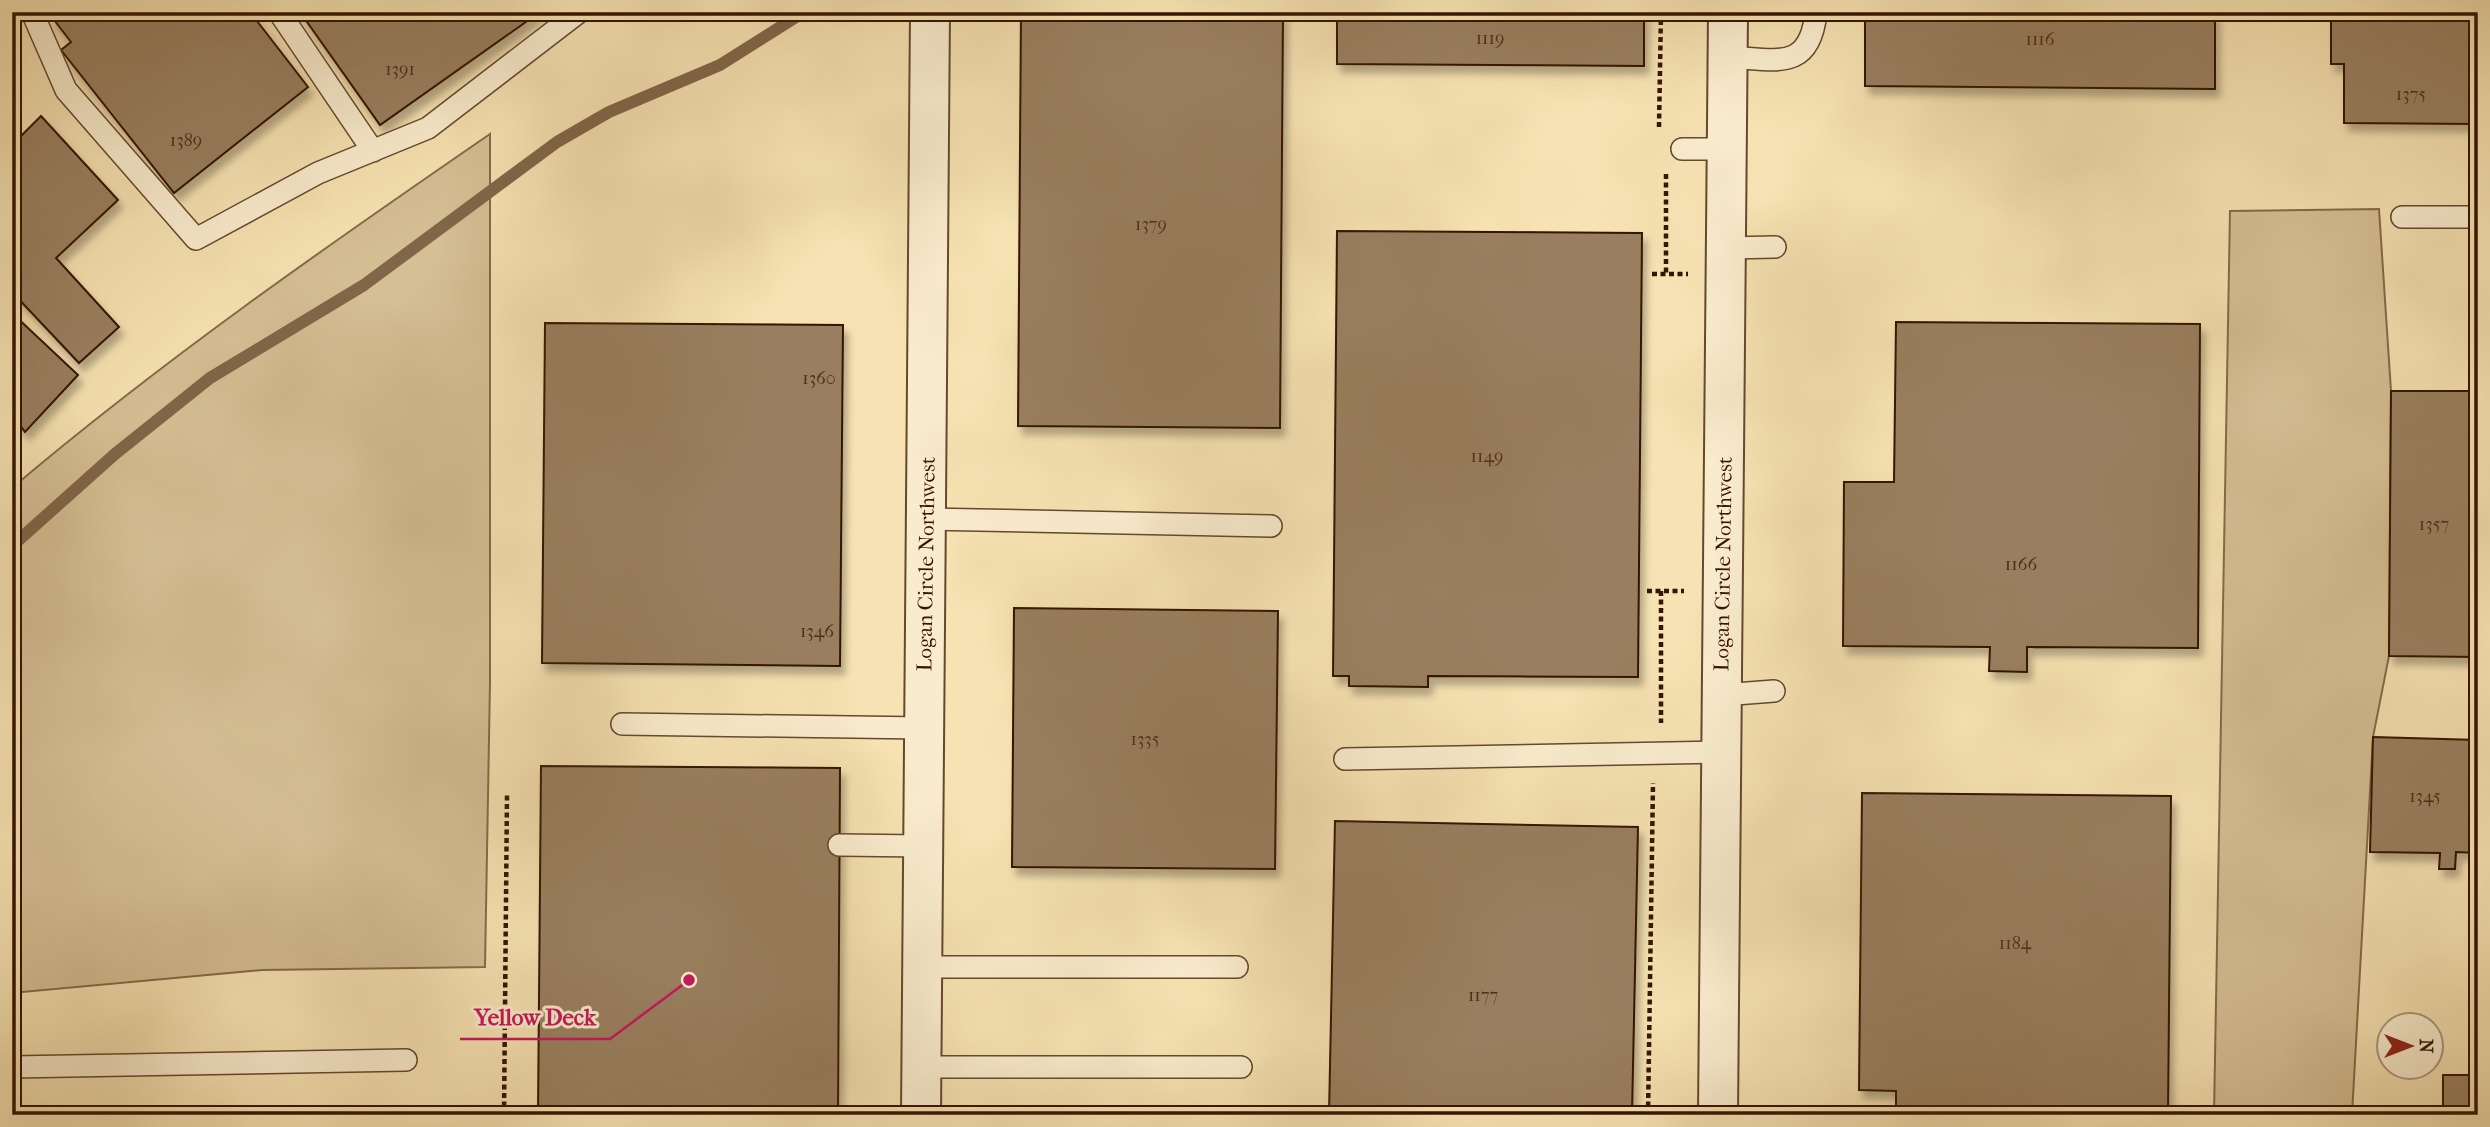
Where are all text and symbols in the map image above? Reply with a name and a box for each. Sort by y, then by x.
house number: 1119 [1476,28,1504,49]
house number: 1116 [2026,29,2055,50]
house number: 1391 [385,59,415,80]
house number: 1375 [2396,84,2426,105]
house number: 1389 [170,130,202,151]
house number: 1379 [1135,214,1167,235]
house number: 1360 [802,368,836,389]
house number: 1149 [1471,446,1503,467]
street label: Logan Circle Northwest [912,456,940,672]
street label: Logan Circle Northwest [1709,456,1737,672]
house number: 1357 [2419,514,2449,535]
house number: 1166 [2005,554,2037,575]
house number: 1346 [800,621,834,642]
house number: 1335 [1131,729,1160,750]
house number: 1345 [2409,786,2441,807]
house number: 1184 [1999,933,2032,954]
house number: 1177 [1468,985,1498,1006]
callout: Yellow Deck [460,995,610,1039]
text: Yellow Deck [473,1004,597,1031]
north arrow [2374,1012,2444,1082]
text: N [2415,1039,2437,1054]

